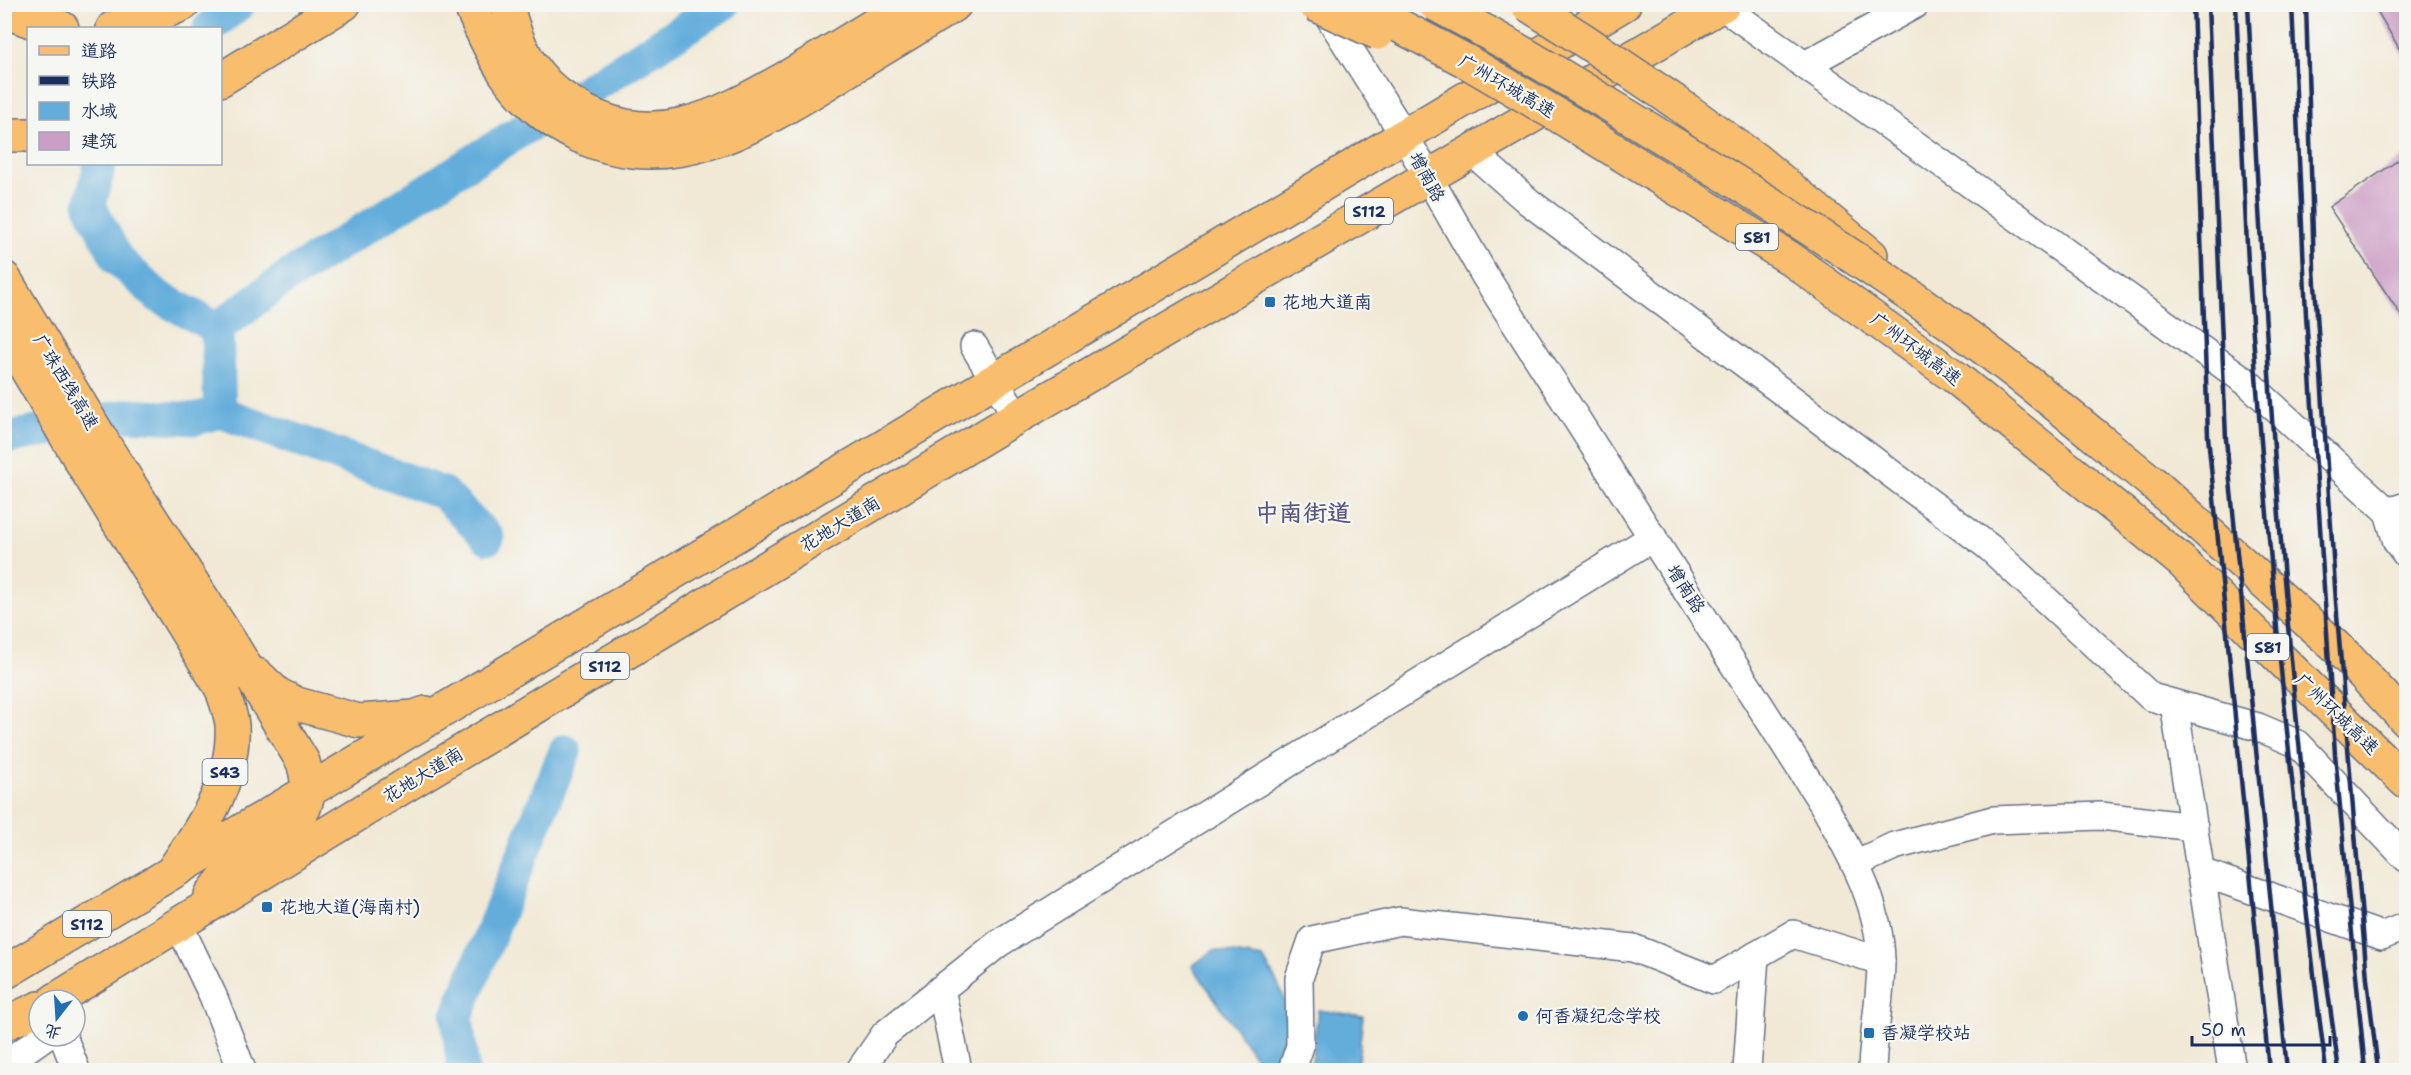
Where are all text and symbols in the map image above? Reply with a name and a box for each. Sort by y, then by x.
legend [27,27,222,165]
text: 道路 [81,39,117,63]
street label: 广州环城高速 [1454,49,1560,123]
text: 铁路 [81,69,117,93]
text: 水域 [81,99,117,123]
text: 建筑 [81,129,117,153]
street label: 增南路 [1403,148,1451,206]
road number: S112 [1345,198,1393,224]
road number: S81 [1736,224,1778,250]
place label: 花地大道南 [1282,290,1372,314]
marker: 花地大道南 [1263,295,1277,309]
street label: 广州环城高速 [1866,307,1966,391]
street label: 广珠西线高速 [28,330,104,434]
street label: 花地大道南 [795,491,885,557]
district label: 中南街道 [1255,497,1351,529]
street label: 增南路 [1661,560,1711,618]
road number: S81 [2247,634,2289,660]
road number: S112 [581,653,629,679]
street label: 广州环城高速 [2290,668,2384,760]
street label: 花地大道南 [378,742,468,808]
road number: S43 [202,759,248,785]
place label: 花地大道(海南村) [279,895,420,919]
marker: 花地大道(海南村) [260,900,274,914]
road number: S112 [63,911,111,937]
north arrow [27,988,87,1048]
place label: 何香凝纪念学校 [1535,1004,1661,1028]
marker: 何香凝纪念学校 [1516,1009,1530,1023]
scale bar [2192,1009,2330,1047]
text: 50 m [2201,1018,2246,1042]
text: 北 [42,1019,63,1044]
place label: 香凝学校站 [1881,1021,1971,1045]
marker: 香凝学校站 [1862,1026,1876,1040]

